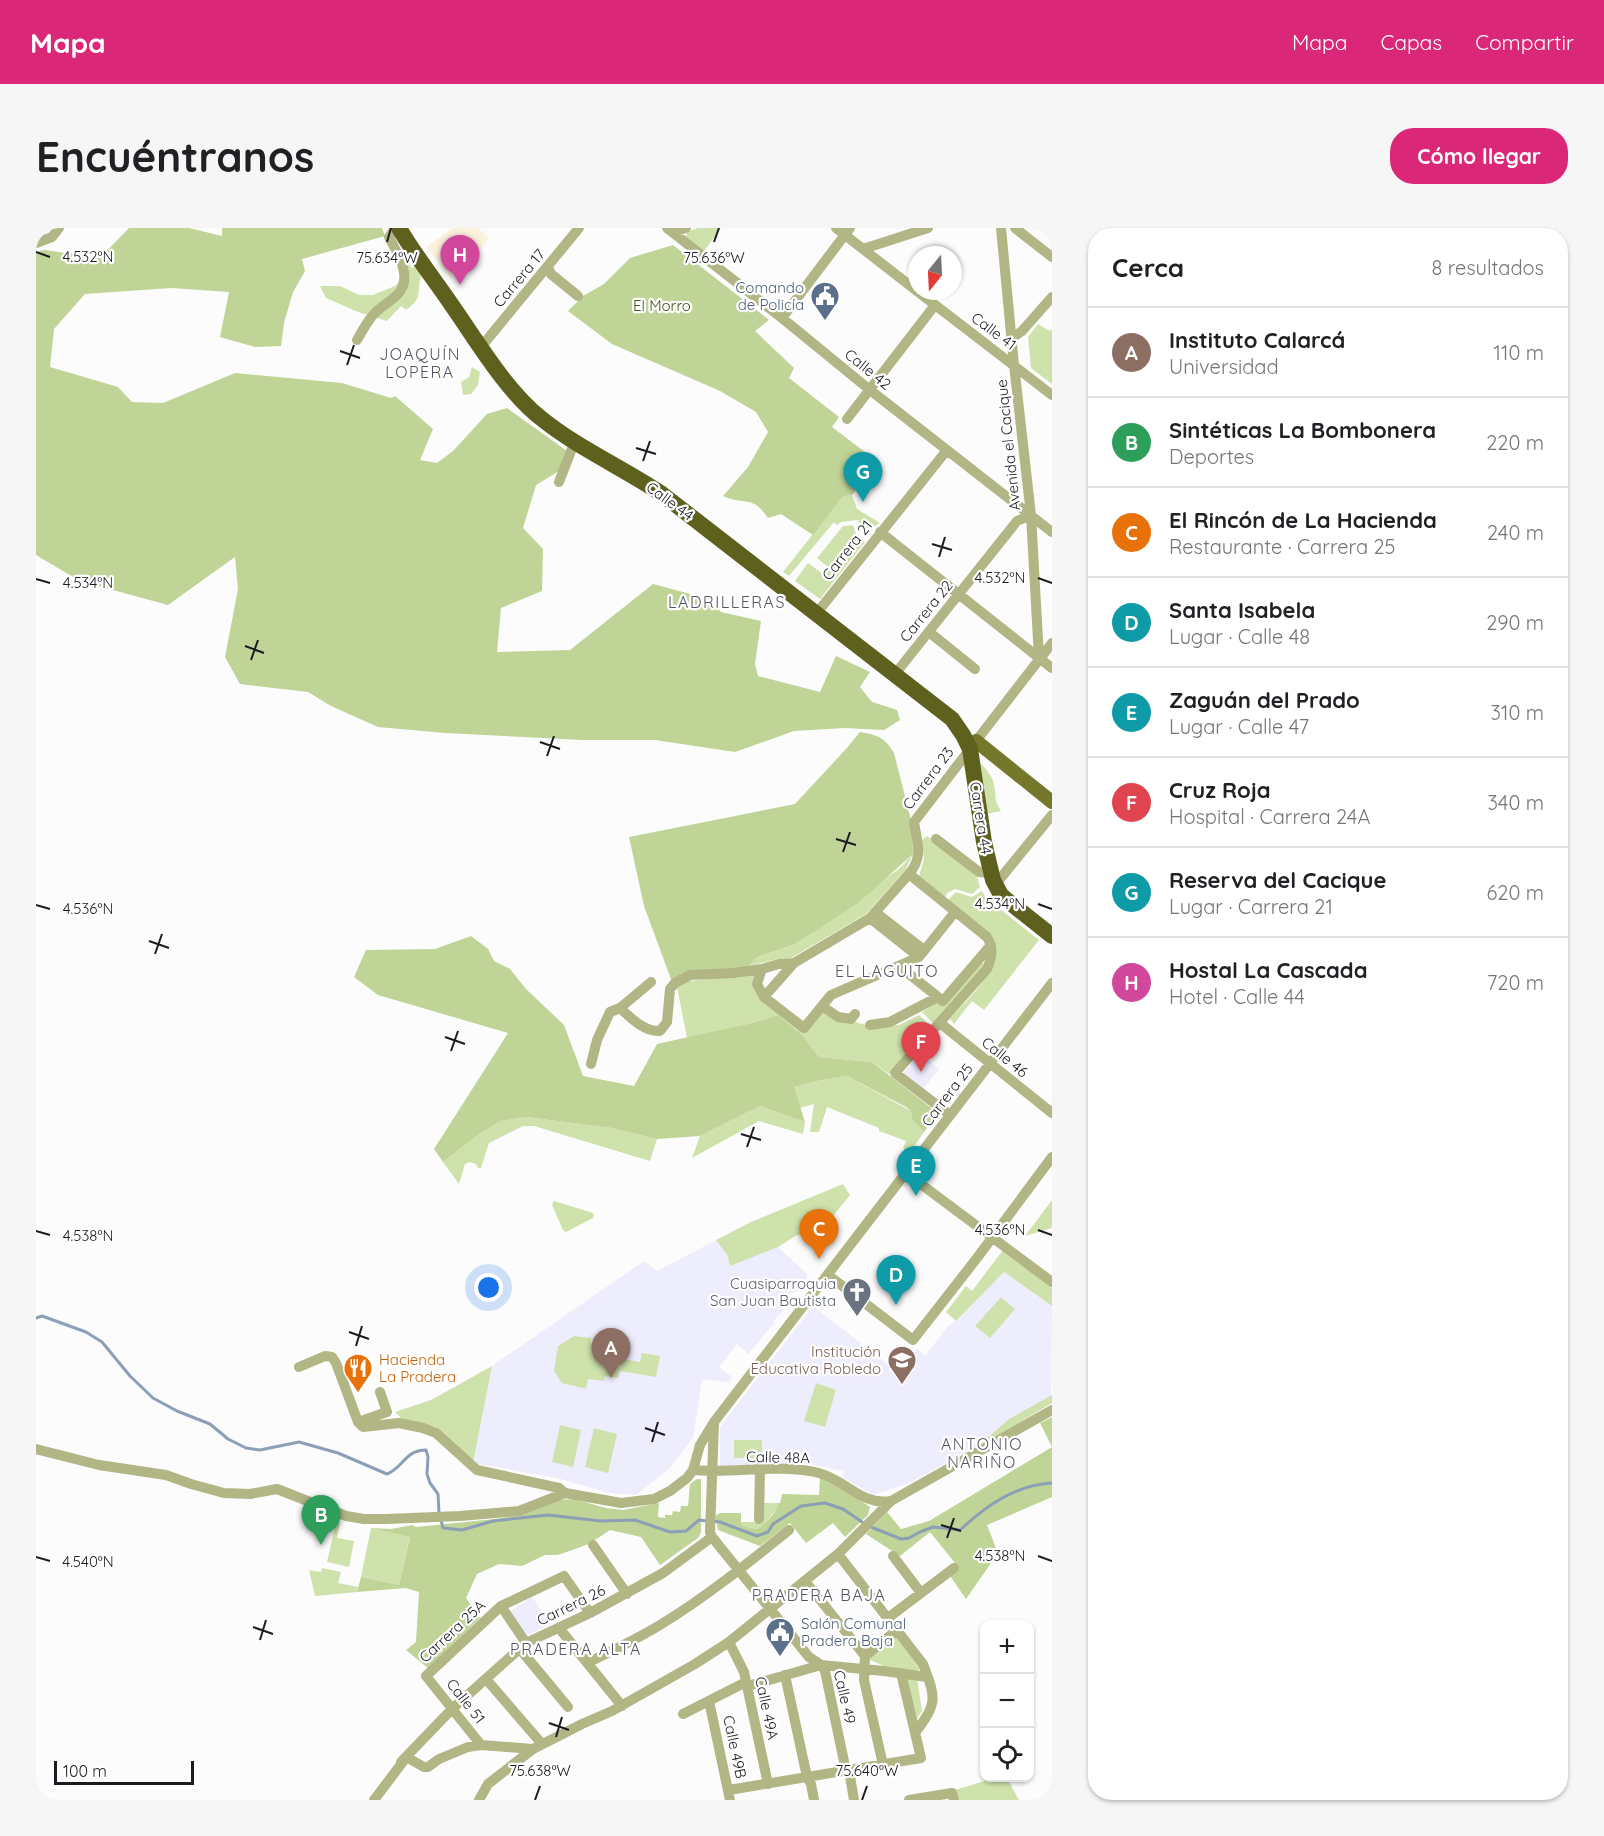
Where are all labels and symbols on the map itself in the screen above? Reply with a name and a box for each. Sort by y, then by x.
pin: H [440,236,480,285]
street label: Carrera 17 [489,245,549,311]
north arrow [908,246,962,300]
text: 4.532°N [63,247,113,266]
text: 75.634°W [356,248,418,267]
text: 75.636°W [683,248,745,267]
place label: Comando de Policía [736,278,804,314]
public building icon: Comando de Policía [809,280,841,322]
park label: El Morro [633,296,691,315]
street label: Calle 41 [968,308,1020,354]
district label: JOAQUÍN LOPERA [379,344,461,382]
street label: Calle 42 [841,344,895,394]
street label: Avenida el Cacique [992,378,1024,512]
pin: G [844,452,882,502]
street label: Calle 44 [643,477,698,525]
street label: Carrera 21 [818,516,876,584]
text: 4.532°N [975,568,1025,587]
text: 4.534°N [63,573,113,592]
street label: Carrera 22 [895,576,957,646]
district label: LADRILLERAS [668,592,786,612]
street label: Carrera 23 [898,743,958,813]
street label: Carrera 44 [966,780,996,856]
text: 4.534°N [975,894,1025,913]
text: 4.536°N [63,899,113,918]
district label: EL LAGUITO [835,961,939,981]
pin: F [902,1022,940,1072]
street label: Calle 46 [978,1033,1032,1081]
street label: Carrera 25 [917,1060,977,1130]
pin: E [896,1146,936,1196]
pin: C [800,1210,838,1259]
text: 4.536°N [975,1220,1025,1239]
text: 4.538°N [63,1226,113,1245]
pin: D [876,1256,916,1305]
your location [474,1273,503,1302]
place label: Cuasiparroquia San Juan Bautista [710,1274,836,1310]
church icon: Cuasiparroquia San Juan Bautista [841,1276,873,1318]
pin: A [592,1328,630,1378]
place label: Institución Educativa Robledo [750,1342,881,1378]
school or university icon: Institución Educativa Robledo [886,1344,918,1386]
place label: Hacienda La Pradera [379,1350,456,1386]
restaurant icon: Hacienda La Pradera [342,1352,374,1394]
district label: ANTONIO NARIÑO [941,1434,1023,1472]
street label: Calle 48A [746,1447,810,1467]
pin: B [302,1496,340,1545]
text: 4.538°N [975,1546,1025,1565]
text: 4.540°N [62,1552,114,1571]
street label: Carrera 26 [534,1580,608,1630]
district label: PRADERA BAJA [752,1585,886,1605]
street label: Carrera 25A [415,1595,489,1666]
place label: Salón Comunal Pradera Baja [801,1614,906,1650]
public building icon: Salón Comunal Pradera Baja [764,1616,796,1658]
district label: PRADERA ALTA [510,1639,642,1659]
street label: Calle 49 [830,1668,860,1726]
street label: Calle 51 [443,1675,489,1727]
street label: Calle 49A [751,1675,783,1742]
street label: Calle 49B [719,1714,751,1780]
scale bar [54,1758,194,1786]
text: 75.638°W [509,1761,571,1780]
text: 75.640°W [836,1761,899,1780]

